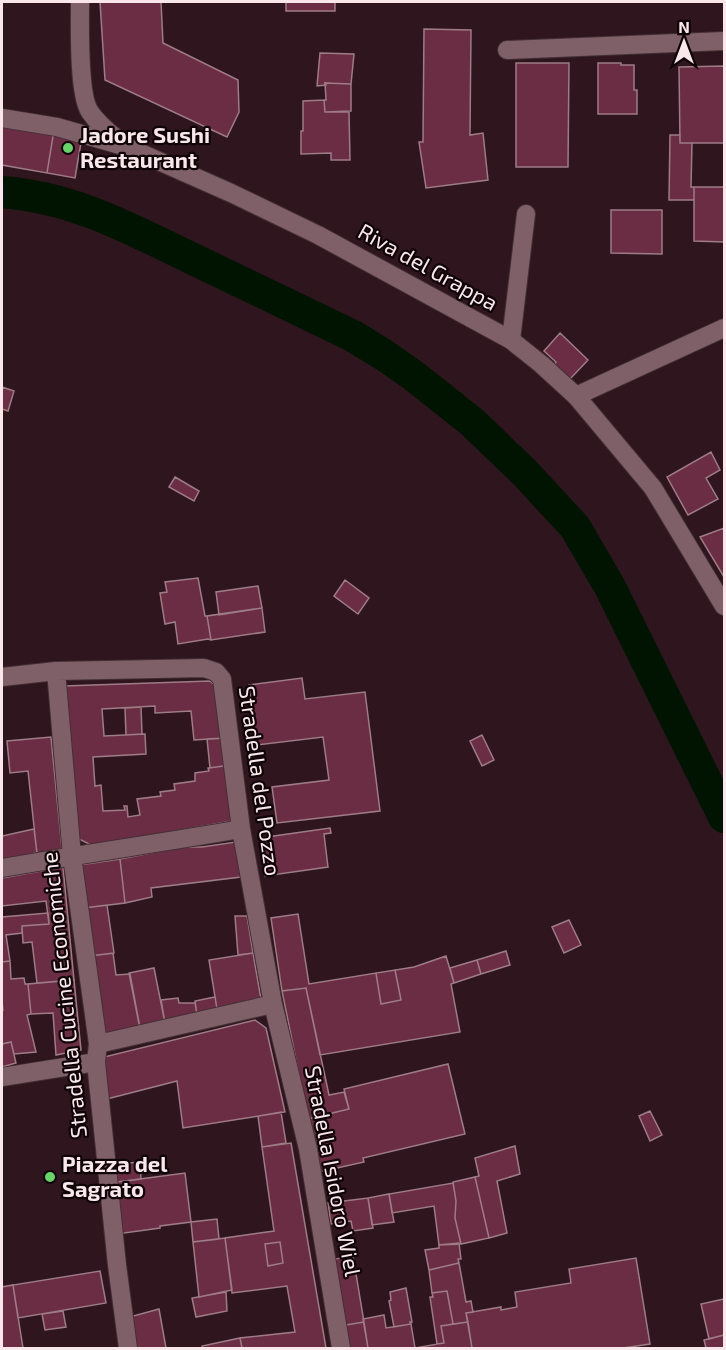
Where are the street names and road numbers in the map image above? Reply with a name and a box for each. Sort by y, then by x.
street label: Riva del Grappa [354,217,503,315]
street label: Stradella del Pozzo [235,684,287,877]
street label: Stradella Cucine Economiche [35,851,91,1139]
street label: Stradella Isidoro Wiel [301,1063,367,1279]

